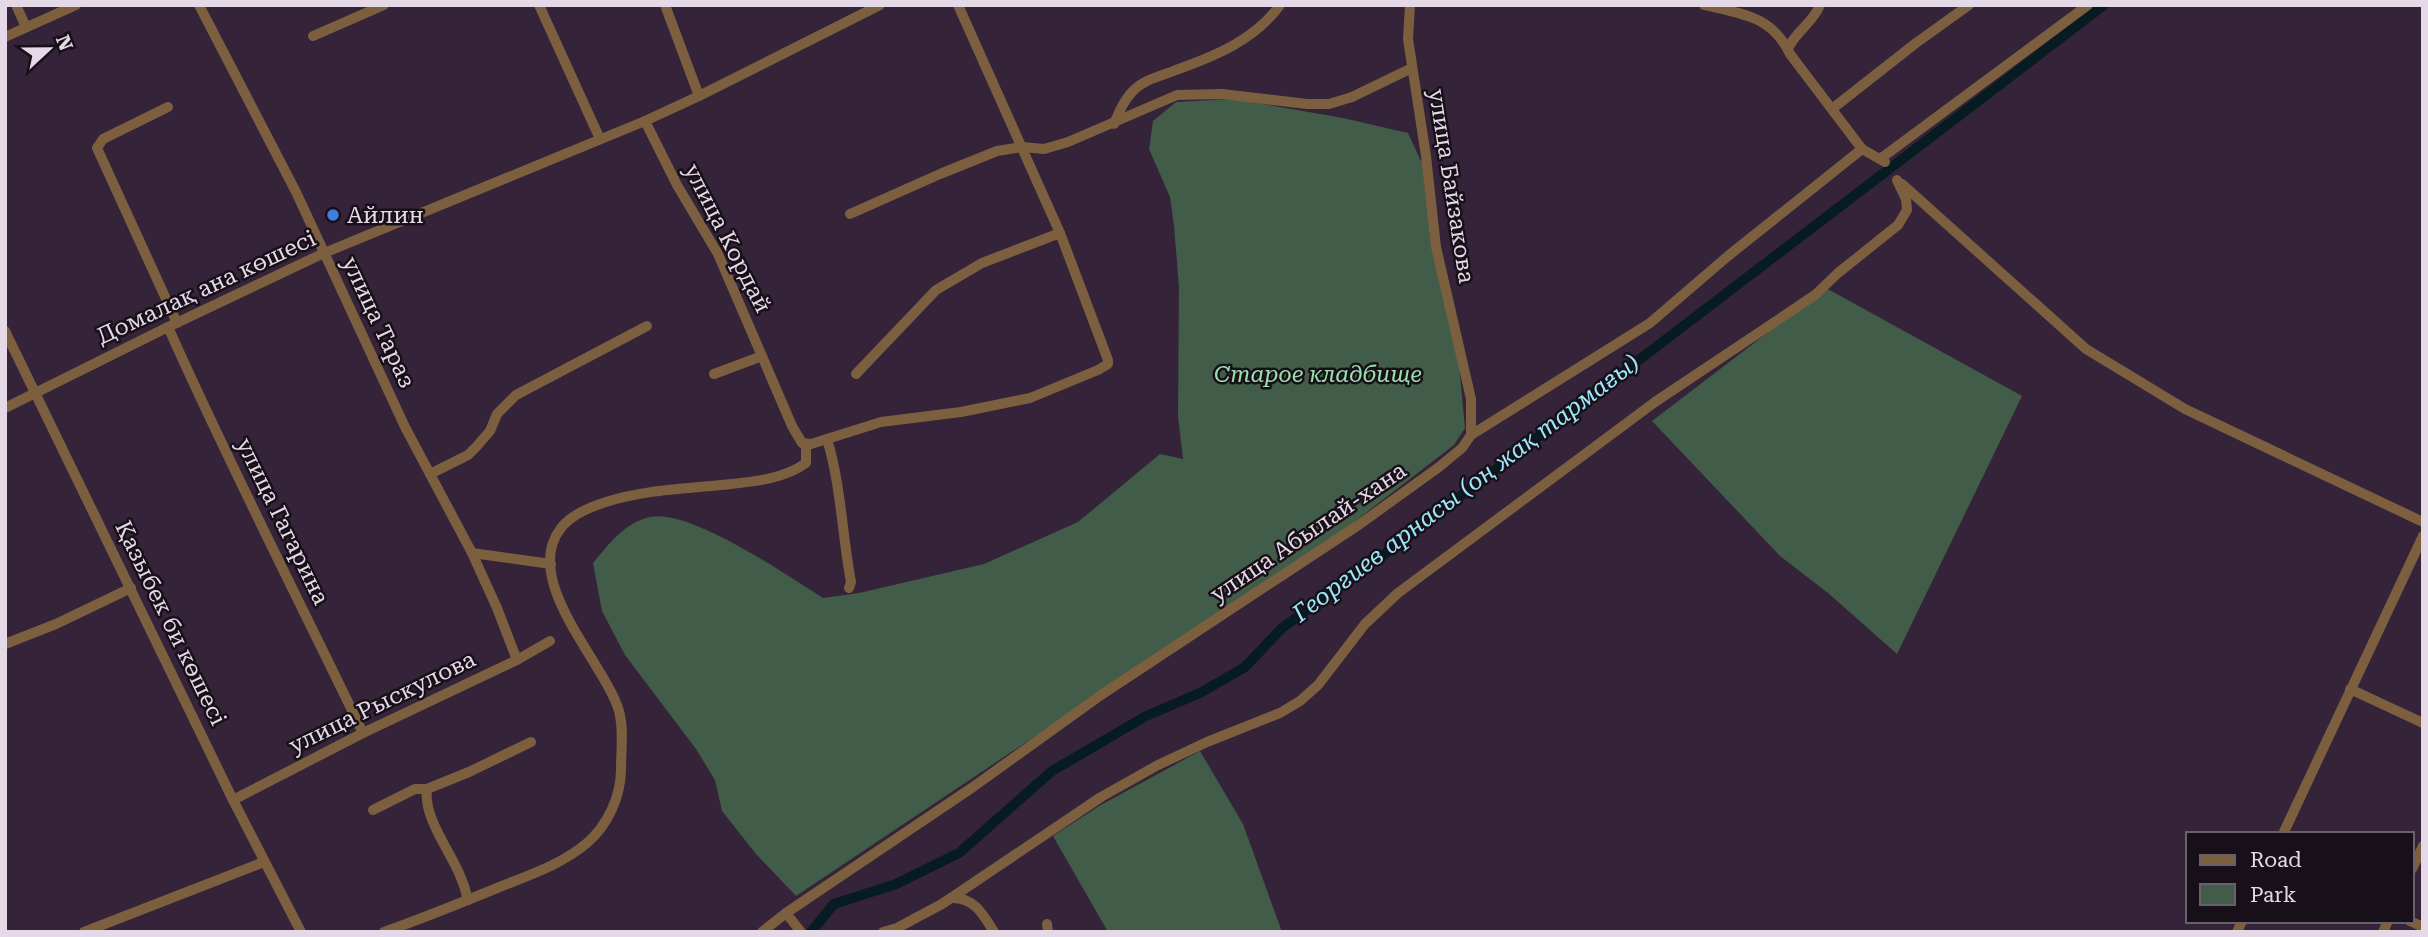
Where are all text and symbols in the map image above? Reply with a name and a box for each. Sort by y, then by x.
north arrow [14,14,84,84]
text: N [51,32,78,54]
street label: улица Байзакова [1423,87,1480,286]
street label: улица Кордай [678,159,777,317]
place label: Айлин [347,202,424,229]
marker: Айлин [325,207,341,223]
street label: Домалақ ана көшесі [92,225,320,350]
street label: улица Тараз [336,252,421,392]
water label: Георгиев арнасы (оң жақ тармағы) [1286,348,1645,628]
park label: Старое кладбище [1214,361,1422,388]
street label: улица Гагарина [230,433,335,609]
street label: улица Абылай-хана [1205,457,1412,608]
street label: Қазыбек би көшесі [109,517,232,730]
street label: улица Рыскулова [285,645,480,759]
legend [2186,832,2414,923]
text: Road [2250,848,2302,872]
text: Park [2250,883,2296,907]

